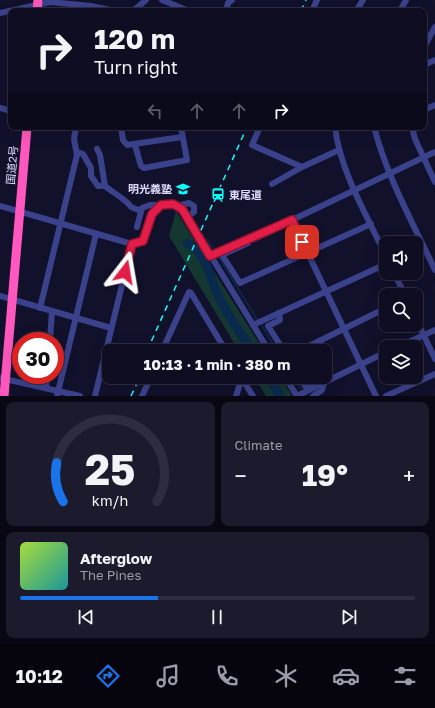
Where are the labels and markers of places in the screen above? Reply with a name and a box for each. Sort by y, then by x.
school or university icon: 明光義塾 [175,181,191,197]
place label: 明光義塾 [128,182,172,195]
station icon: 東尾道 [210,187,226,203]
place label: 東尾道 [229,188,262,201]
pin [285,225,319,259]

